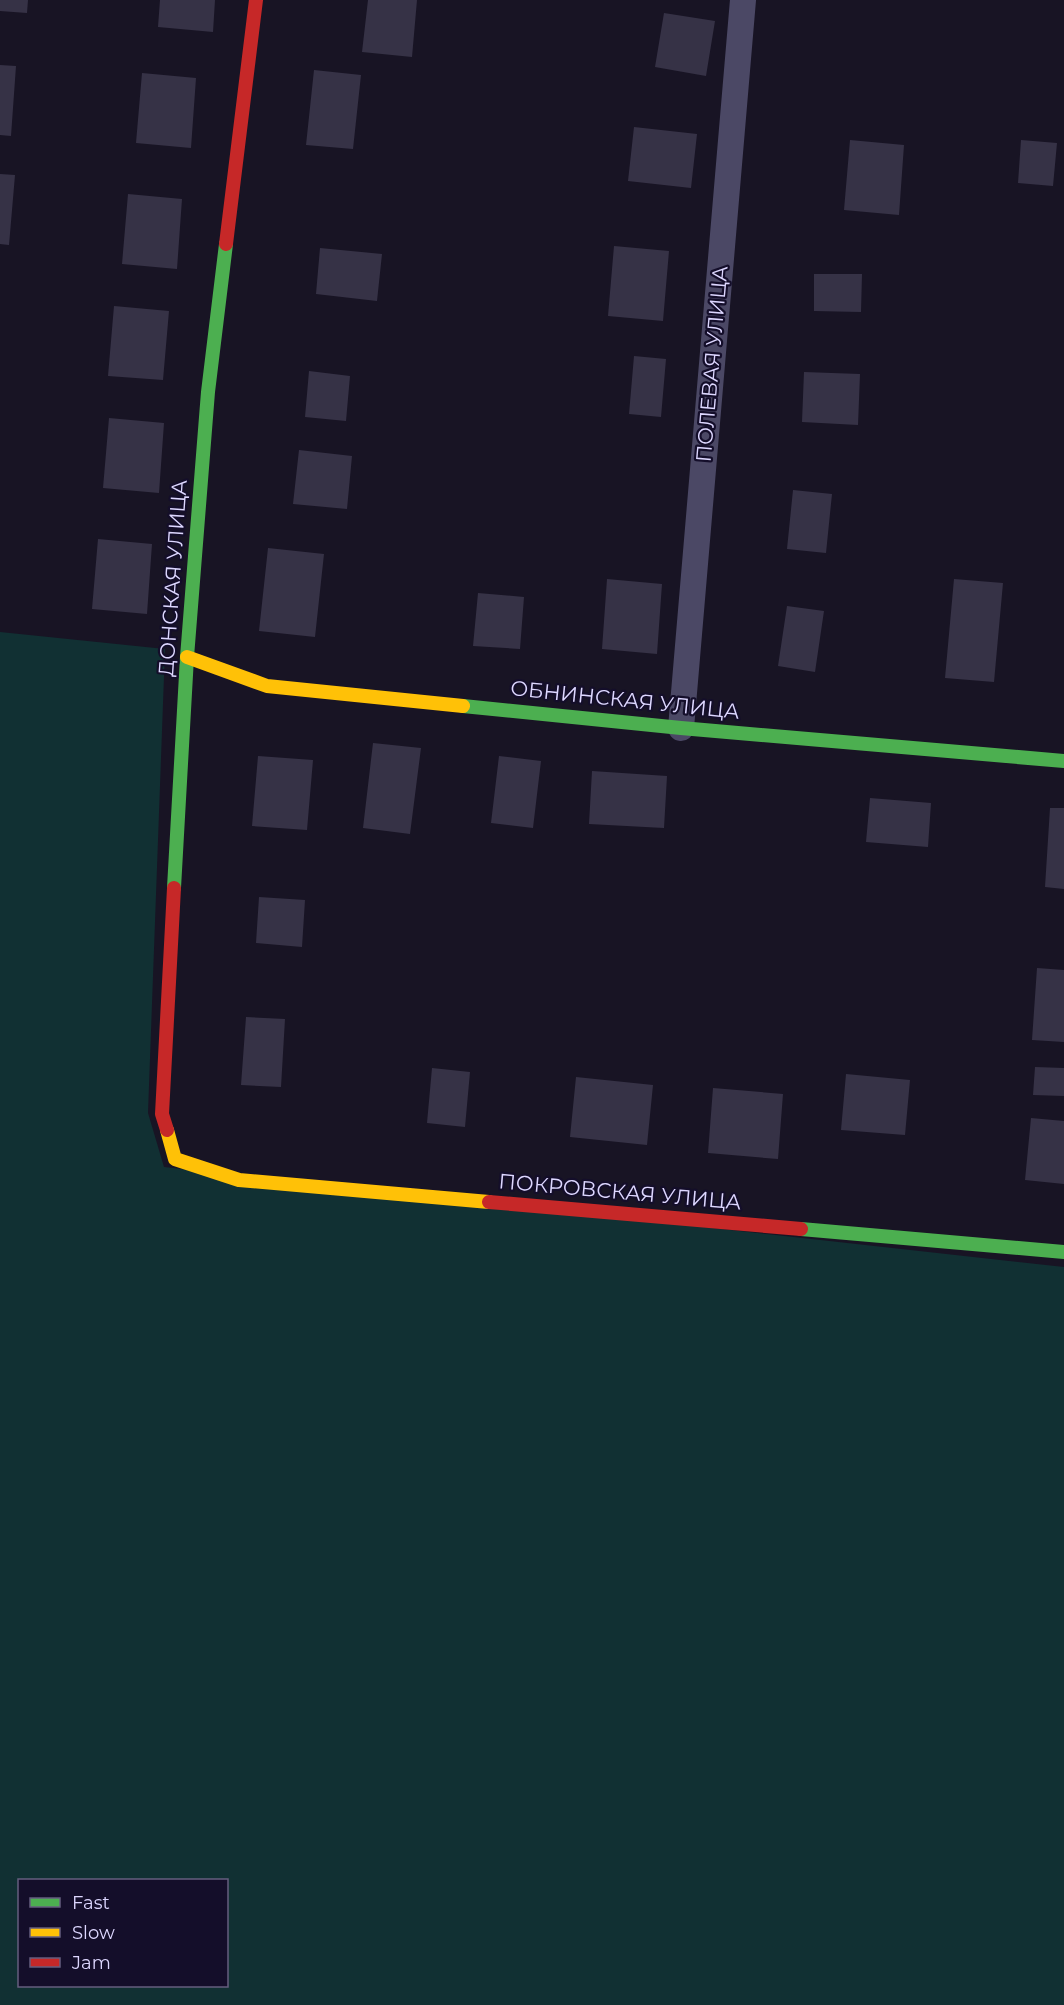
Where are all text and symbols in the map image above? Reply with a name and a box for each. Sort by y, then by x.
street label: ПОЛЕВАЯ УЛИЦА [690,264,733,463]
street label: ДОНСКАЯ УЛИЦА [153,478,192,677]
street label: ОБНИНСКАЯ УЛИЦА [509,675,741,724]
street label: ПОКРОВСКАЯ УЛИЦА [498,1168,743,1215]
legend [18,1879,228,1987]
text: Fast [72,1892,110,1914]
text: Slow [72,1922,115,1944]
text: Jam [71,1952,111,1974]

